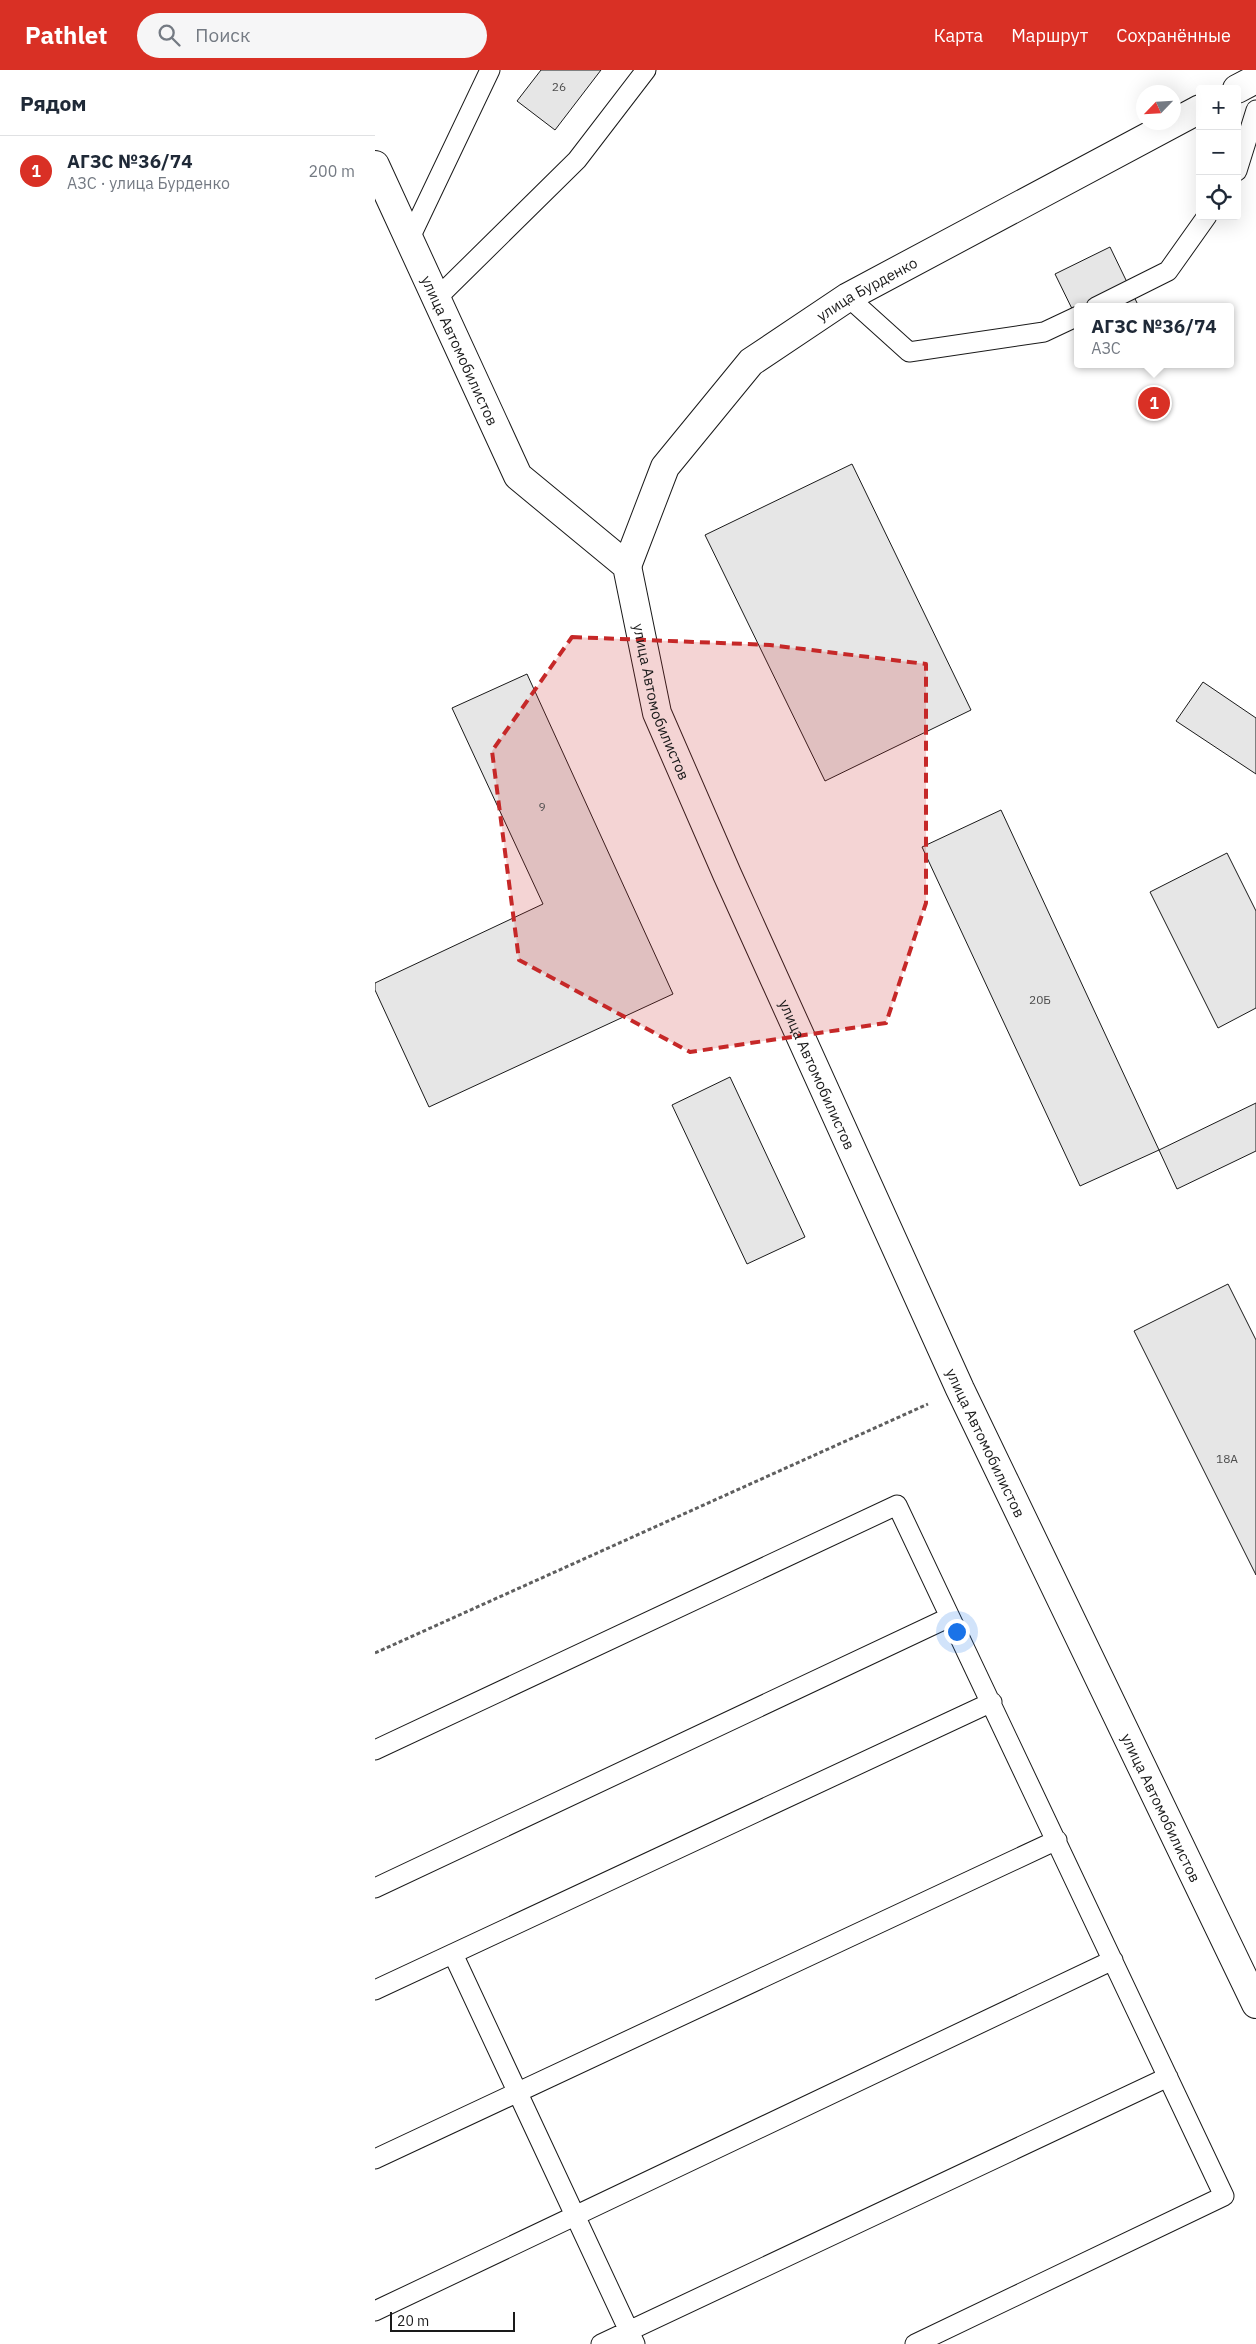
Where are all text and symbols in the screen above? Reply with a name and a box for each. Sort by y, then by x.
search box [137,13,487,58]
text: Pathlet [25,19,107,51]
icon: search [155,21,183,49]
text: Поиск [195,23,250,47]
text: Карта [934,24,983,47]
text: Маршрут [1011,24,1088,47]
text: Сохранённые [1116,24,1231,47]
house number: 26 [552,79,566,94]
north arrow [1136,85,1181,130]
map controls [1196,85,1241,220]
button: + [1196,85,1241,130]
text: Рядом [20,89,87,117]
button: − [1196,130,1241,175]
text: АГЗС №36/74 [67,149,193,173]
text: 1 [31,161,41,181]
text: 200 m [308,161,355,181]
text: АЗС · улица Бурденко [67,173,230,193]
button: locate [1196,175,1241,220]
street label: улица Бурденко [813,252,920,325]
street label: улица Автомобилистов [418,272,503,428]
popup [1074,303,1234,368]
text: АГЗС №36/74 [1091,314,1217,338]
text: АЗС [1091,338,1121,358]
pin: 1 [1138,384,1170,422]
street label: улица Автомобилистов [629,622,694,783]
house number: 9 [538,799,546,814]
house number: 20Б [1029,992,1051,1007]
street label: улица Автомобилистов [775,996,860,1152]
street label: улица Автомобилистов [942,1365,1030,1520]
house number: 18А [1216,1451,1238,1466]
your location [944,1619,970,1645]
street label: улица Автомобилистов [1118,1730,1205,1885]
scale bar [390,2309,515,2332]
text: 20 m [397,2312,429,2330]

